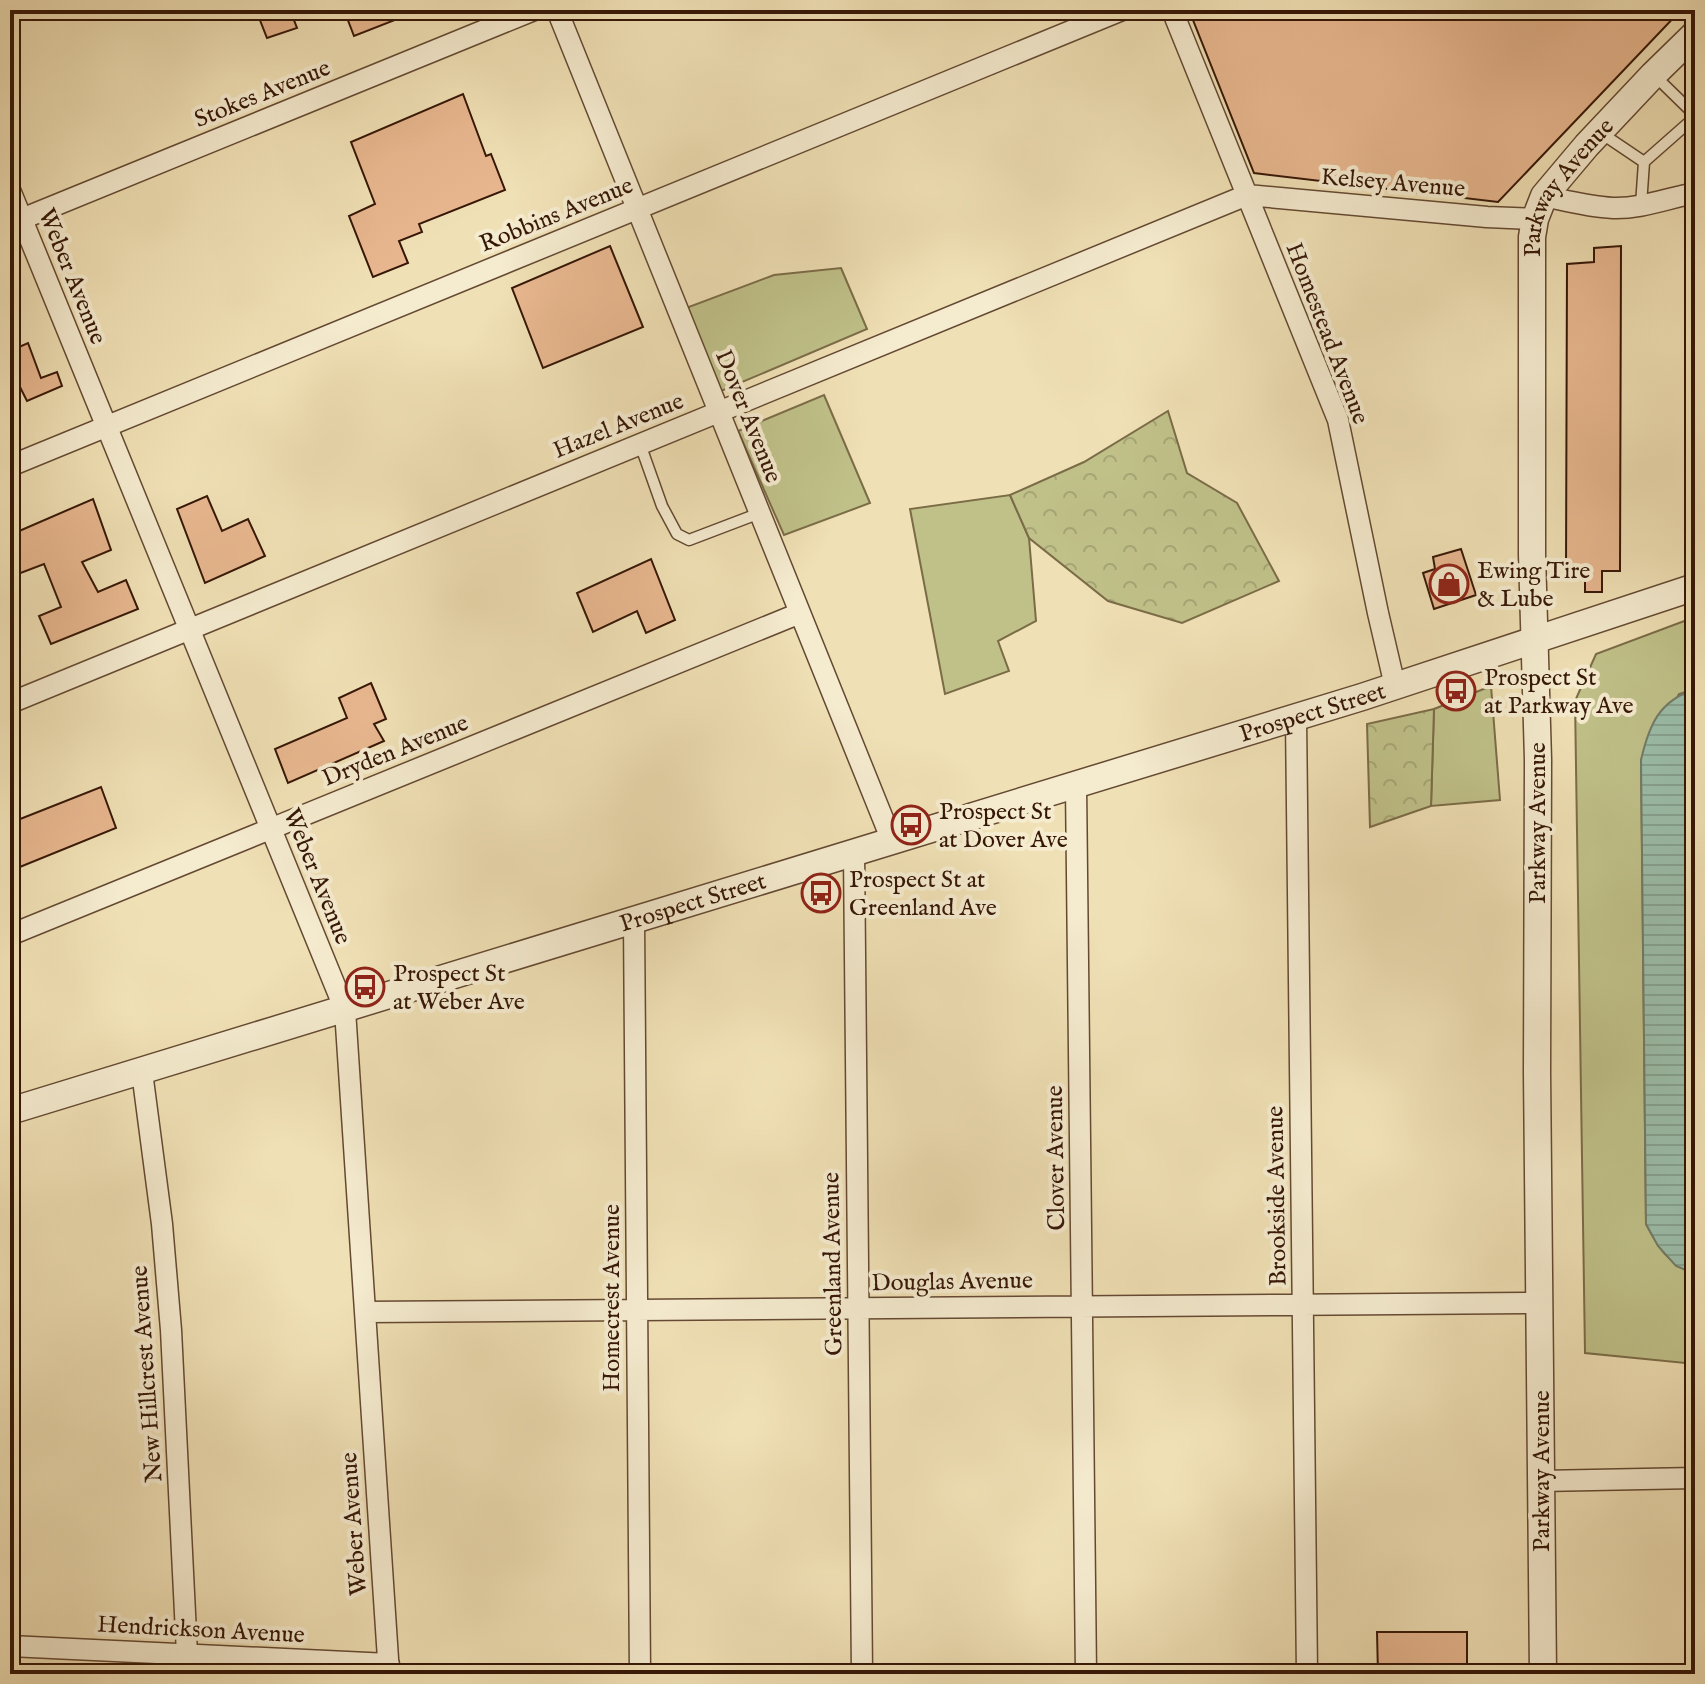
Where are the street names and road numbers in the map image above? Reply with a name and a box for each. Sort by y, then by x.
street label: Stokes Avenue [190,53,335,136]
street label: Parkway Avenue [1518,112,1621,257]
street label: Kelsey Avenue [1319,162,1466,205]
street label: Robbins Avenue [475,171,638,260]
street label: Weber Avenue [30,204,113,349]
street label: Homestead Avenue [1278,238,1375,429]
street label: Dover Avenue [707,345,788,488]
street label: Hazel Avenue [549,386,688,467]
street label: Prospect Street [1236,676,1390,751]
street label: Dryden Avenue [318,708,473,795]
street label: Parkway Avenue [1523,742,1554,904]
street label: Weber Avenue [275,804,358,949]
street label: Prospect Street [616,866,770,940]
street label: Clover Avenue [1040,1085,1073,1231]
street label: Brookside Avenue [1260,1105,1295,1286]
street label: Greenland Avenue [816,1172,851,1356]
street label: Homecrest Avenue [597,1204,628,1392]
street label: New Hillcrest Avenue [124,1264,171,1484]
street label: Douglas Avenue [871,1266,1033,1299]
street label: Parkway Avenue [1527,1390,1558,1552]
street label: Weber Avenue [334,1451,375,1597]
street label: Hendrickson Avenue [96,1610,306,1651]

